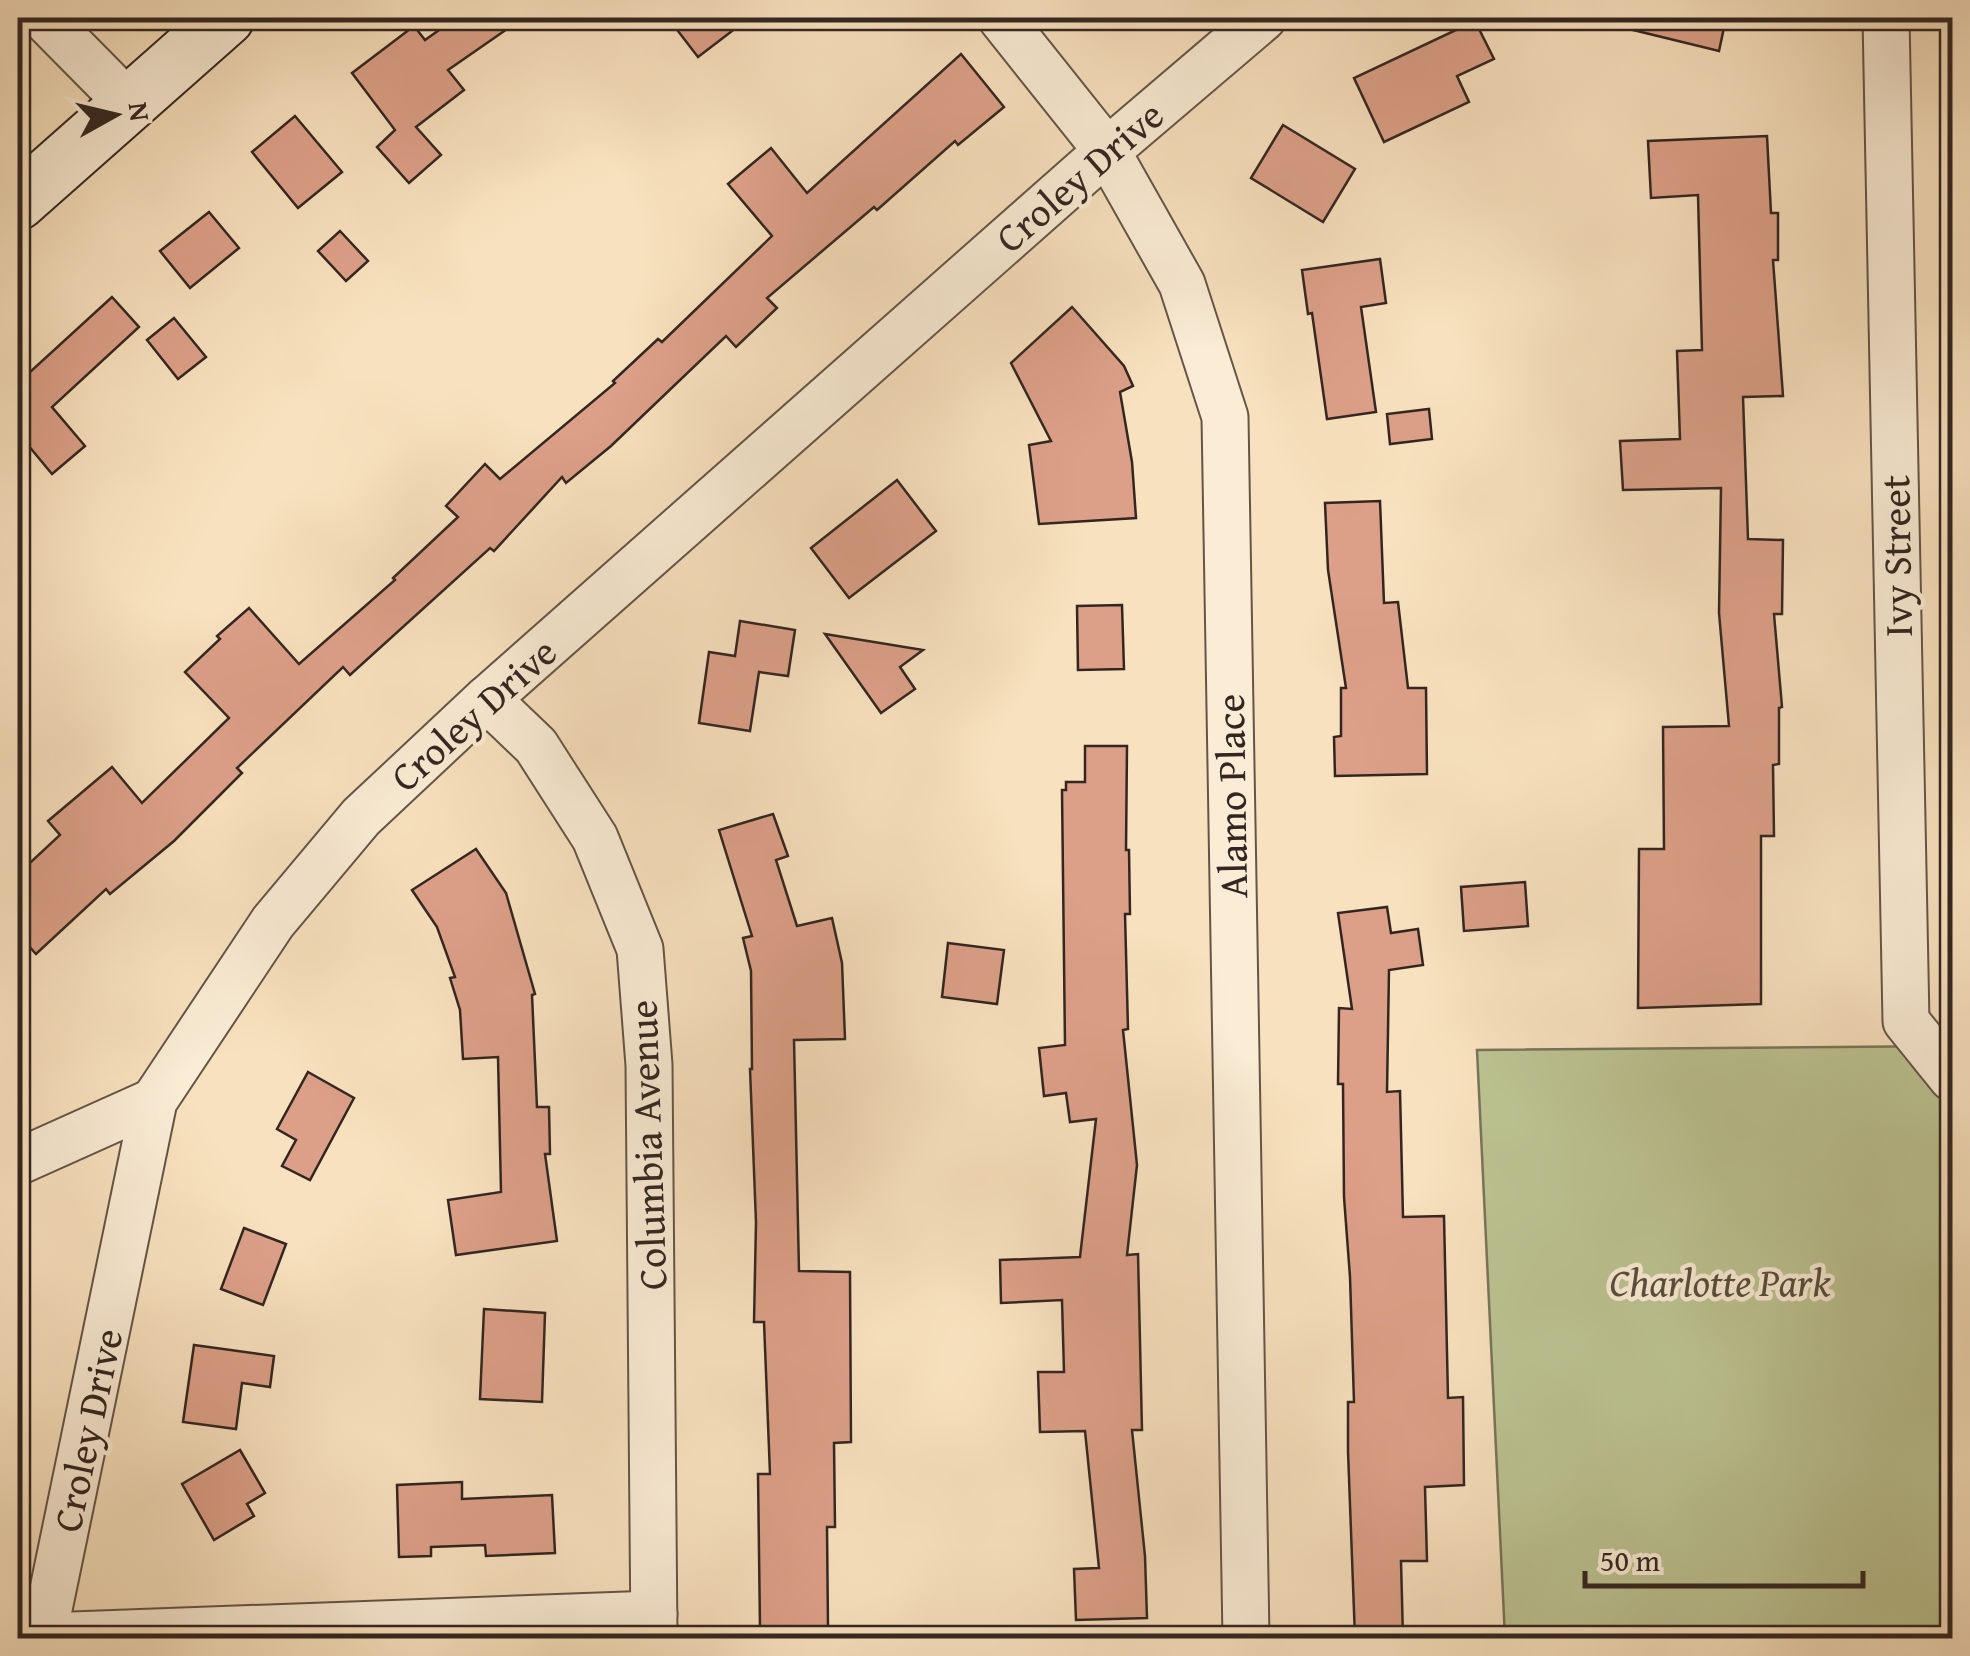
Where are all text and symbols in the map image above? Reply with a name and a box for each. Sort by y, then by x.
north arrow [65,65,165,165]
street label: Croley Drive [982,86,1176,266]
text: N [119,99,162,124]
street label: Ivy Street [1865,474,1927,638]
street label: Croley Drive [377,623,569,805]
street label: Alamo Place [1200,693,1262,899]
street label: Columbia Avenue [612,999,682,1291]
park label: Charlotte Park [1610,1252,1831,1311]
street label: Croley Drive [37,1323,137,1537]
scale bar [1585,1526,1862,1588]
text: 50 m [1600,1538,1660,1582]

